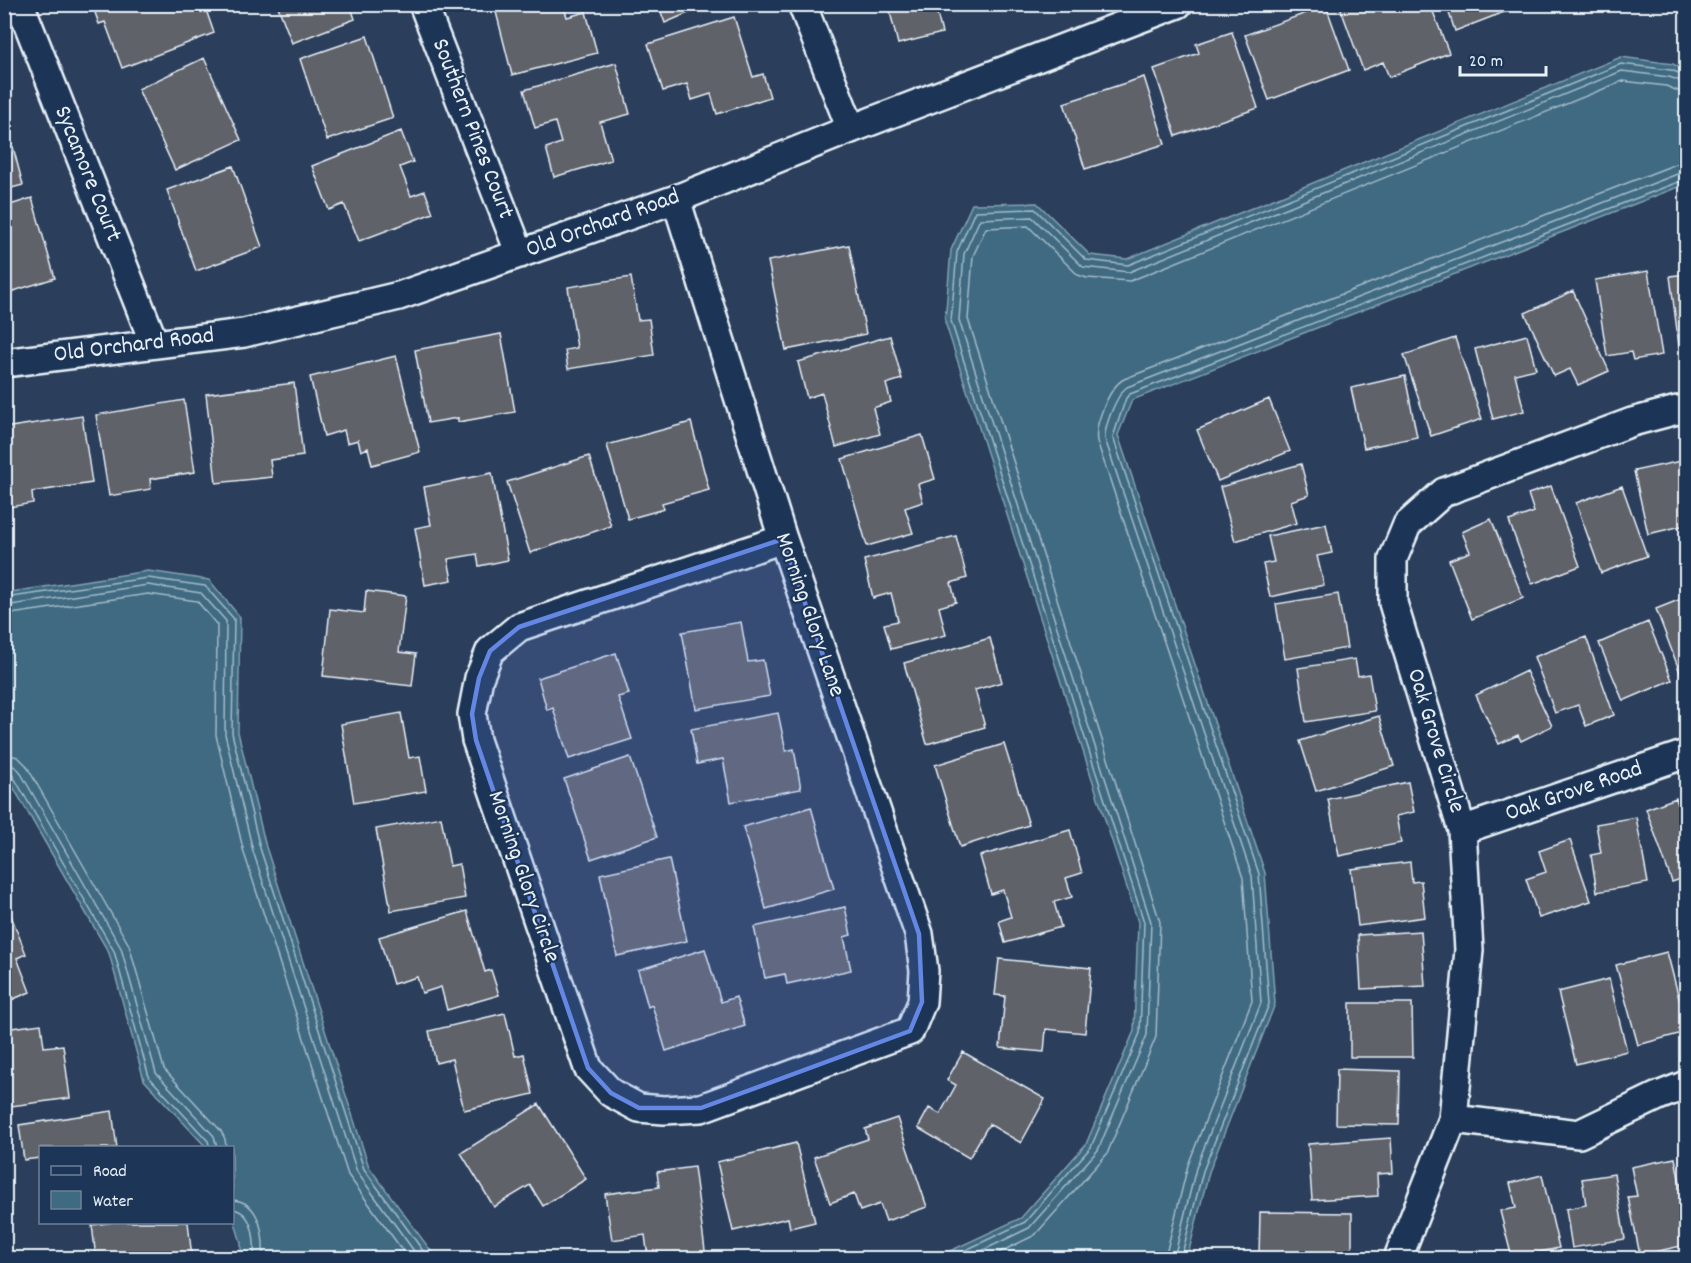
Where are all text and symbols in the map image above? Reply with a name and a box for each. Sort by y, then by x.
street label: Southern Pines Court [422,34,522,224]
scale bar [1460,39,1546,77]
text: 20 m [1469,50,1503,75]
street label: Sycamore Court [44,101,130,247]
street label: Old Orchard Road [521,180,685,268]
street label: Old Orchard Road [52,319,216,373]
street label: Morning Glory Lane [765,528,853,702]
street label: Oak Grove Circle [1397,665,1473,817]
street label: Oak Grove Road [1501,753,1647,831]
street label: Morning Glory Circle [478,786,568,968]
legend [39,1146,234,1224]
text: Road [93,1160,127,1185]
text: Water [93,1190,133,1215]

